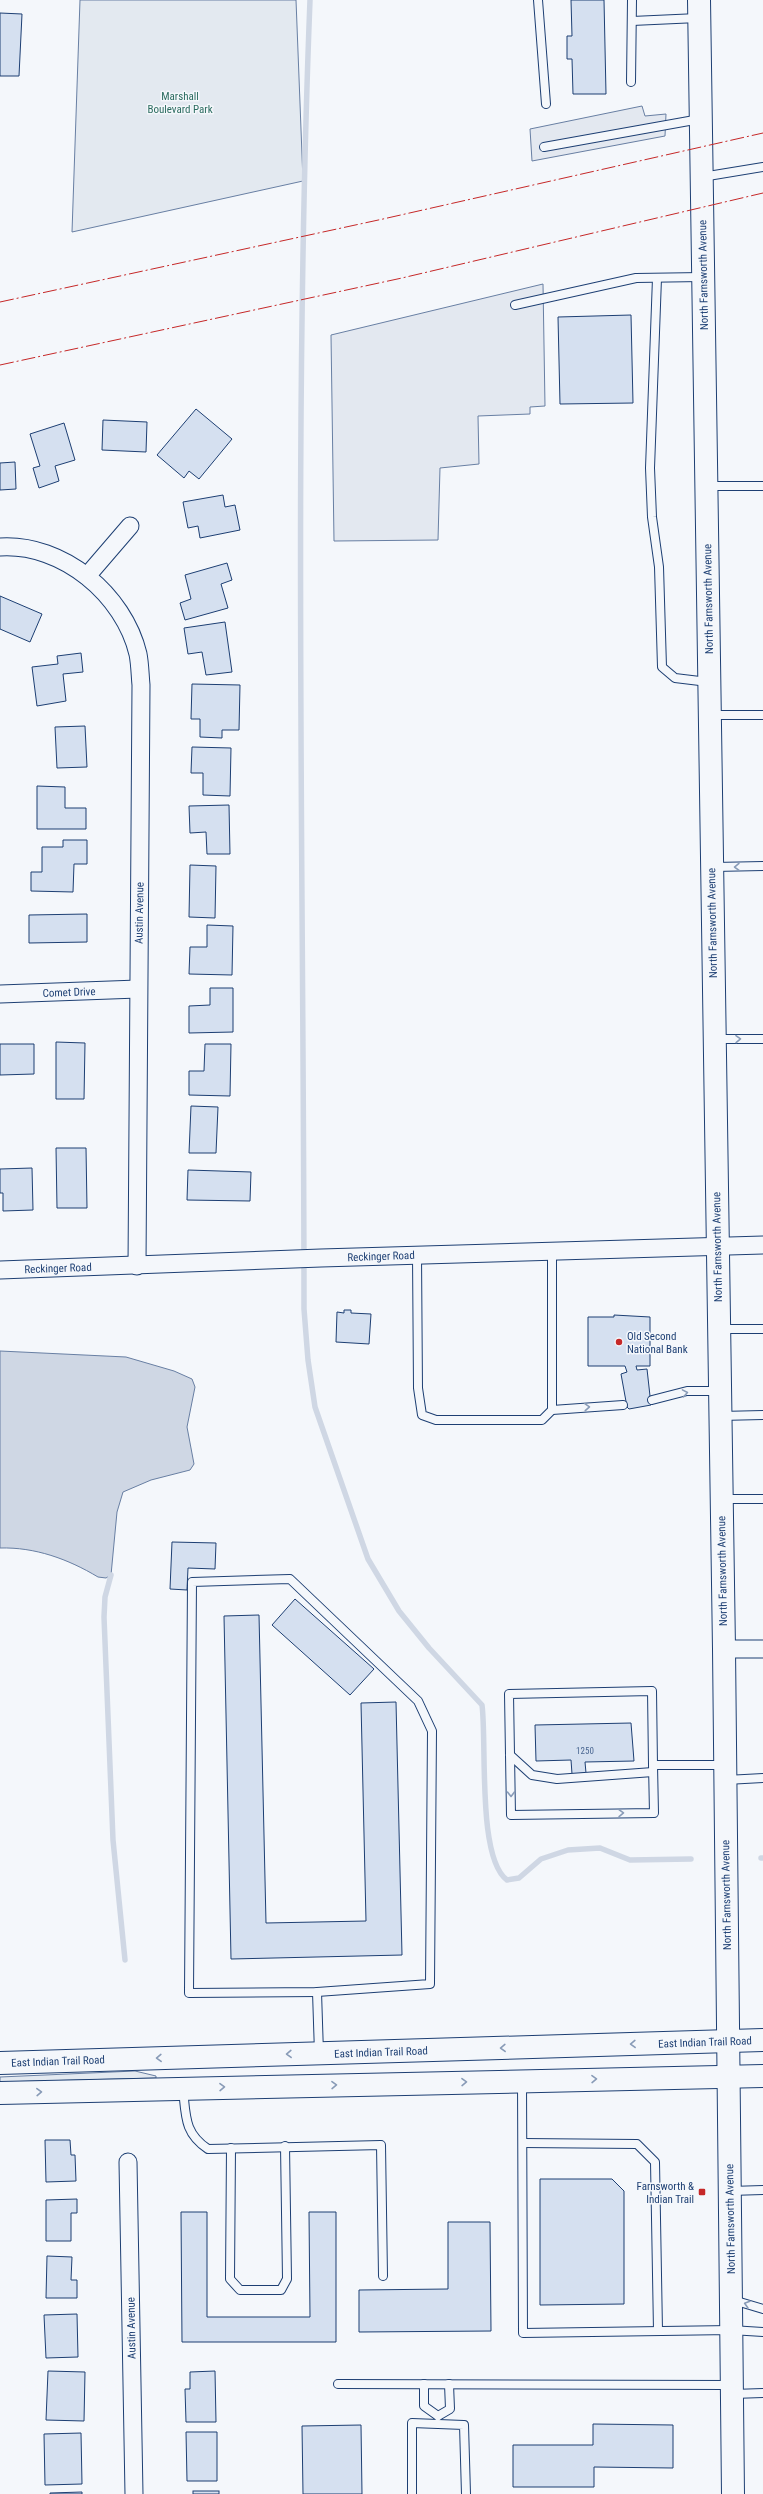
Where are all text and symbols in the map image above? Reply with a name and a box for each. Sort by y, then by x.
park label: Marshall Boulevard Park [147,90,213,116]
street label: North Farnsworth Avenue [696,220,711,330]
street label: North Farnsworth Avenue [701,544,716,654]
one-way arrow [734,863,740,871]
street label: North Farnsworth Avenue [705,868,720,978]
street label: Austin Avenue [132,882,147,944]
street label: Comet Drive [42,985,96,1000]
one-way arrow [735,1035,741,1043]
street label: North Farnsworth Avenue [710,1192,725,1302]
street label: Reckinger Road [347,1249,415,1264]
street label: Reckinger Road [24,1261,92,1276]
place label: Old Second National Bank [627,1330,688,1356]
marker: Old Second National Bank [614,1337,624,1347]
one-way arrow [682,1389,688,1397]
one-way arrow [584,1403,590,1412]
street label: North Farnsworth Avenue [715,1516,730,1626]
house number: 1250 [576,1746,594,1756]
one-way arrow [507,1791,515,1797]
one-way arrow [618,1809,624,1817]
street label: North Farnsworth Avenue [719,1840,734,1950]
street label: East Indian Trail Road [658,2034,752,2051]
one-way arrow [630,2040,636,2049]
street label: East Indian Trail Road [334,2044,428,2061]
one-way arrow [500,2044,506,2052]
one-way arrow [286,2050,292,2059]
street label: East Indian Trail Road [11,2053,105,2070]
one-way arrow [156,2054,162,2063]
one-way arrow [591,2075,597,2083]
one-way arrow [461,2078,467,2086]
one-way arrow [331,2081,337,2089]
one-way arrow [219,2083,225,2092]
one-way arrow [36,2088,42,2096]
street label: North Farnsworth Avenue [723,2164,738,2274]
place label: Farnsworth & Indian Trail [637,2180,694,2206]
marker: Farnsworth & Indian Trail [697,2187,707,2197]
street label: Austin Avenue [124,2297,139,2359]
one-way arrow [744,2300,751,2309]

